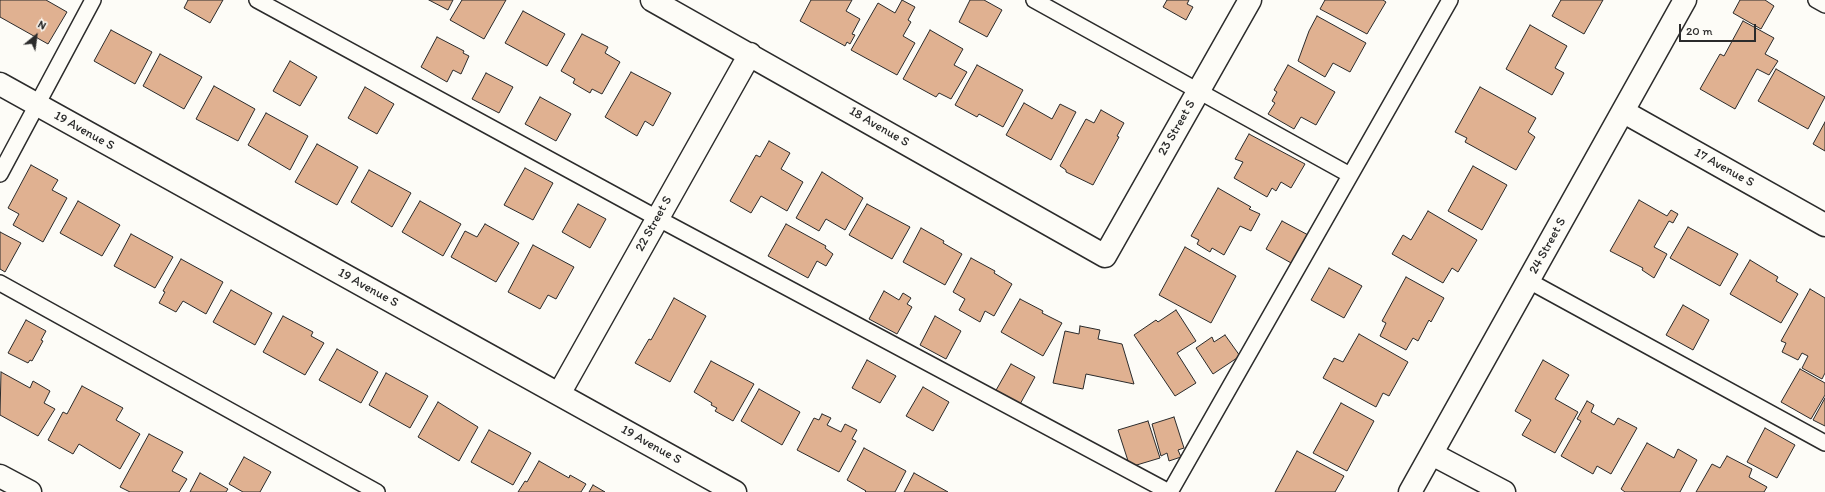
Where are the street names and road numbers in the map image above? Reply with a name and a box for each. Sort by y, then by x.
street label: 23 Street S [1155,97,1199,159]
street label: 18 Avenue S [846,104,912,150]
street label: 19 Avenue S [51,108,117,154]
street label: 17 Avenue S [1691,145,1757,191]
street label: 22 Street S [632,193,676,255]
street label: 24 Street S [1526,215,1570,277]
street label: 19 Avenue S [335,265,401,311]
street label: 19 Avenue S [618,422,684,468]

